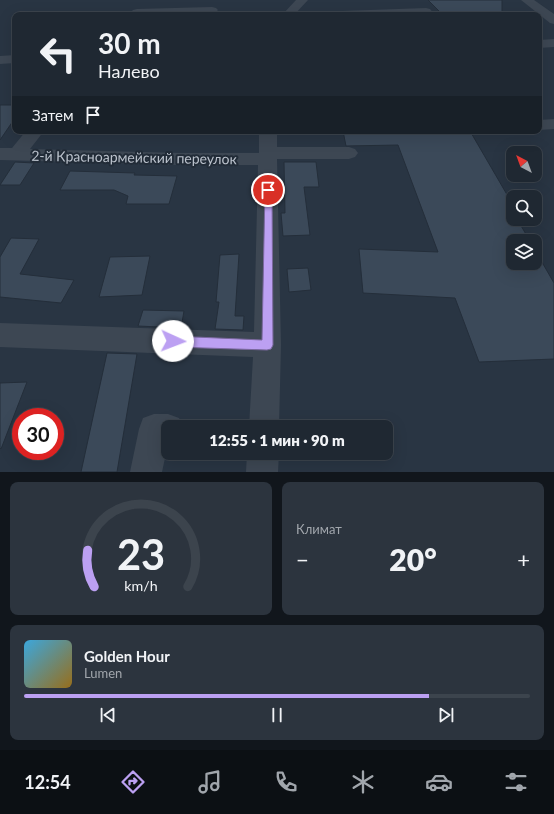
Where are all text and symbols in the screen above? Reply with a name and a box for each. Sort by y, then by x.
text: 30 m [98,26,161,60]
icon: left [32,28,84,80]
text: Налево [98,60,160,82]
icon: arrive [82,104,104,126]
text: Затем [32,106,74,124]
north arrow [506,146,542,182]
map controls [506,146,542,270]
street label: 2-й Красноармейский переулок [31,147,238,167]
pin [251,173,285,207]
icon: arrive [257,179,279,201]
button: search [506,190,542,226]
button: layers [506,234,542,270]
position arrow [152,320,194,362]
speed limit sign: 30 [12,408,64,460]
text: 12:55 · 1 мин · 90 m [209,431,345,449]
text: Климат [296,521,342,537]
text: 23 [117,528,165,578]
text: 20° [389,541,437,577]
text: − [296,546,309,573]
text: + [517,546,530,573]
text: km/h [124,576,158,593]
text: Golden Hour [84,647,170,665]
text: Lumen [84,665,122,681]
icon: previous [97,704,119,726]
icon: pause [266,704,288,726]
icon: next [435,704,457,726]
icon: directions [119,768,147,796]
icon: music [196,768,224,796]
icon: phone [272,768,300,796]
icon: climate [349,768,377,796]
icon: car [425,768,453,796]
icon: filters [502,768,530,796]
text: 12:54 [24,771,71,793]

